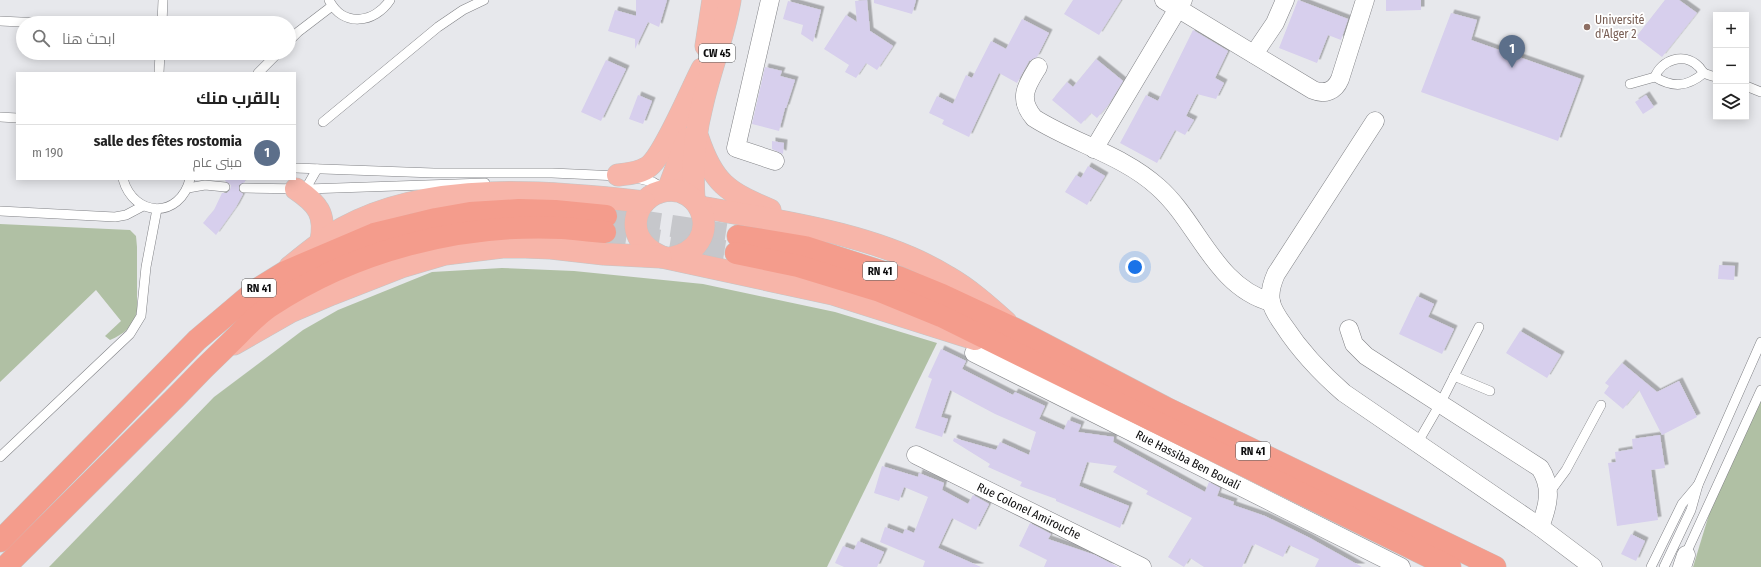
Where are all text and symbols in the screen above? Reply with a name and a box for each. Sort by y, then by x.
map controls [1713,12,1749,120]
button: + [1713,12,1749,48]
place label: Université d'Alger 2 [1595,13,1645,41]
search box [16,16,296,60]
marker: Université d'Alger 2 [1582,22,1592,32]
icon: search [30,27,52,49]
text: ابحث هنا [62,30,116,48]
pin: 1 [1499,35,1525,68]
road number: CW 45 [699,44,735,62]
button: − [1713,48,1749,84]
button: layers [1713,84,1749,120]
text: بالقرب منك [196,88,280,109]
text: salle des fêtes rostomia [94,132,242,150]
text: 190 m [32,145,63,160]
text: 1 [264,145,270,160]
text: مبنى عام [193,155,242,170]
your location [1125,257,1145,277]
road number: RN 41 [863,262,897,280]
road number: RN 41 [242,279,276,297]
street label: Rue Hassiba Ben Bouali [1133,428,1243,492]
road number: RN 41 [1236,442,1270,460]
street label: Rue Colonel Amirouche [975,480,1083,542]

